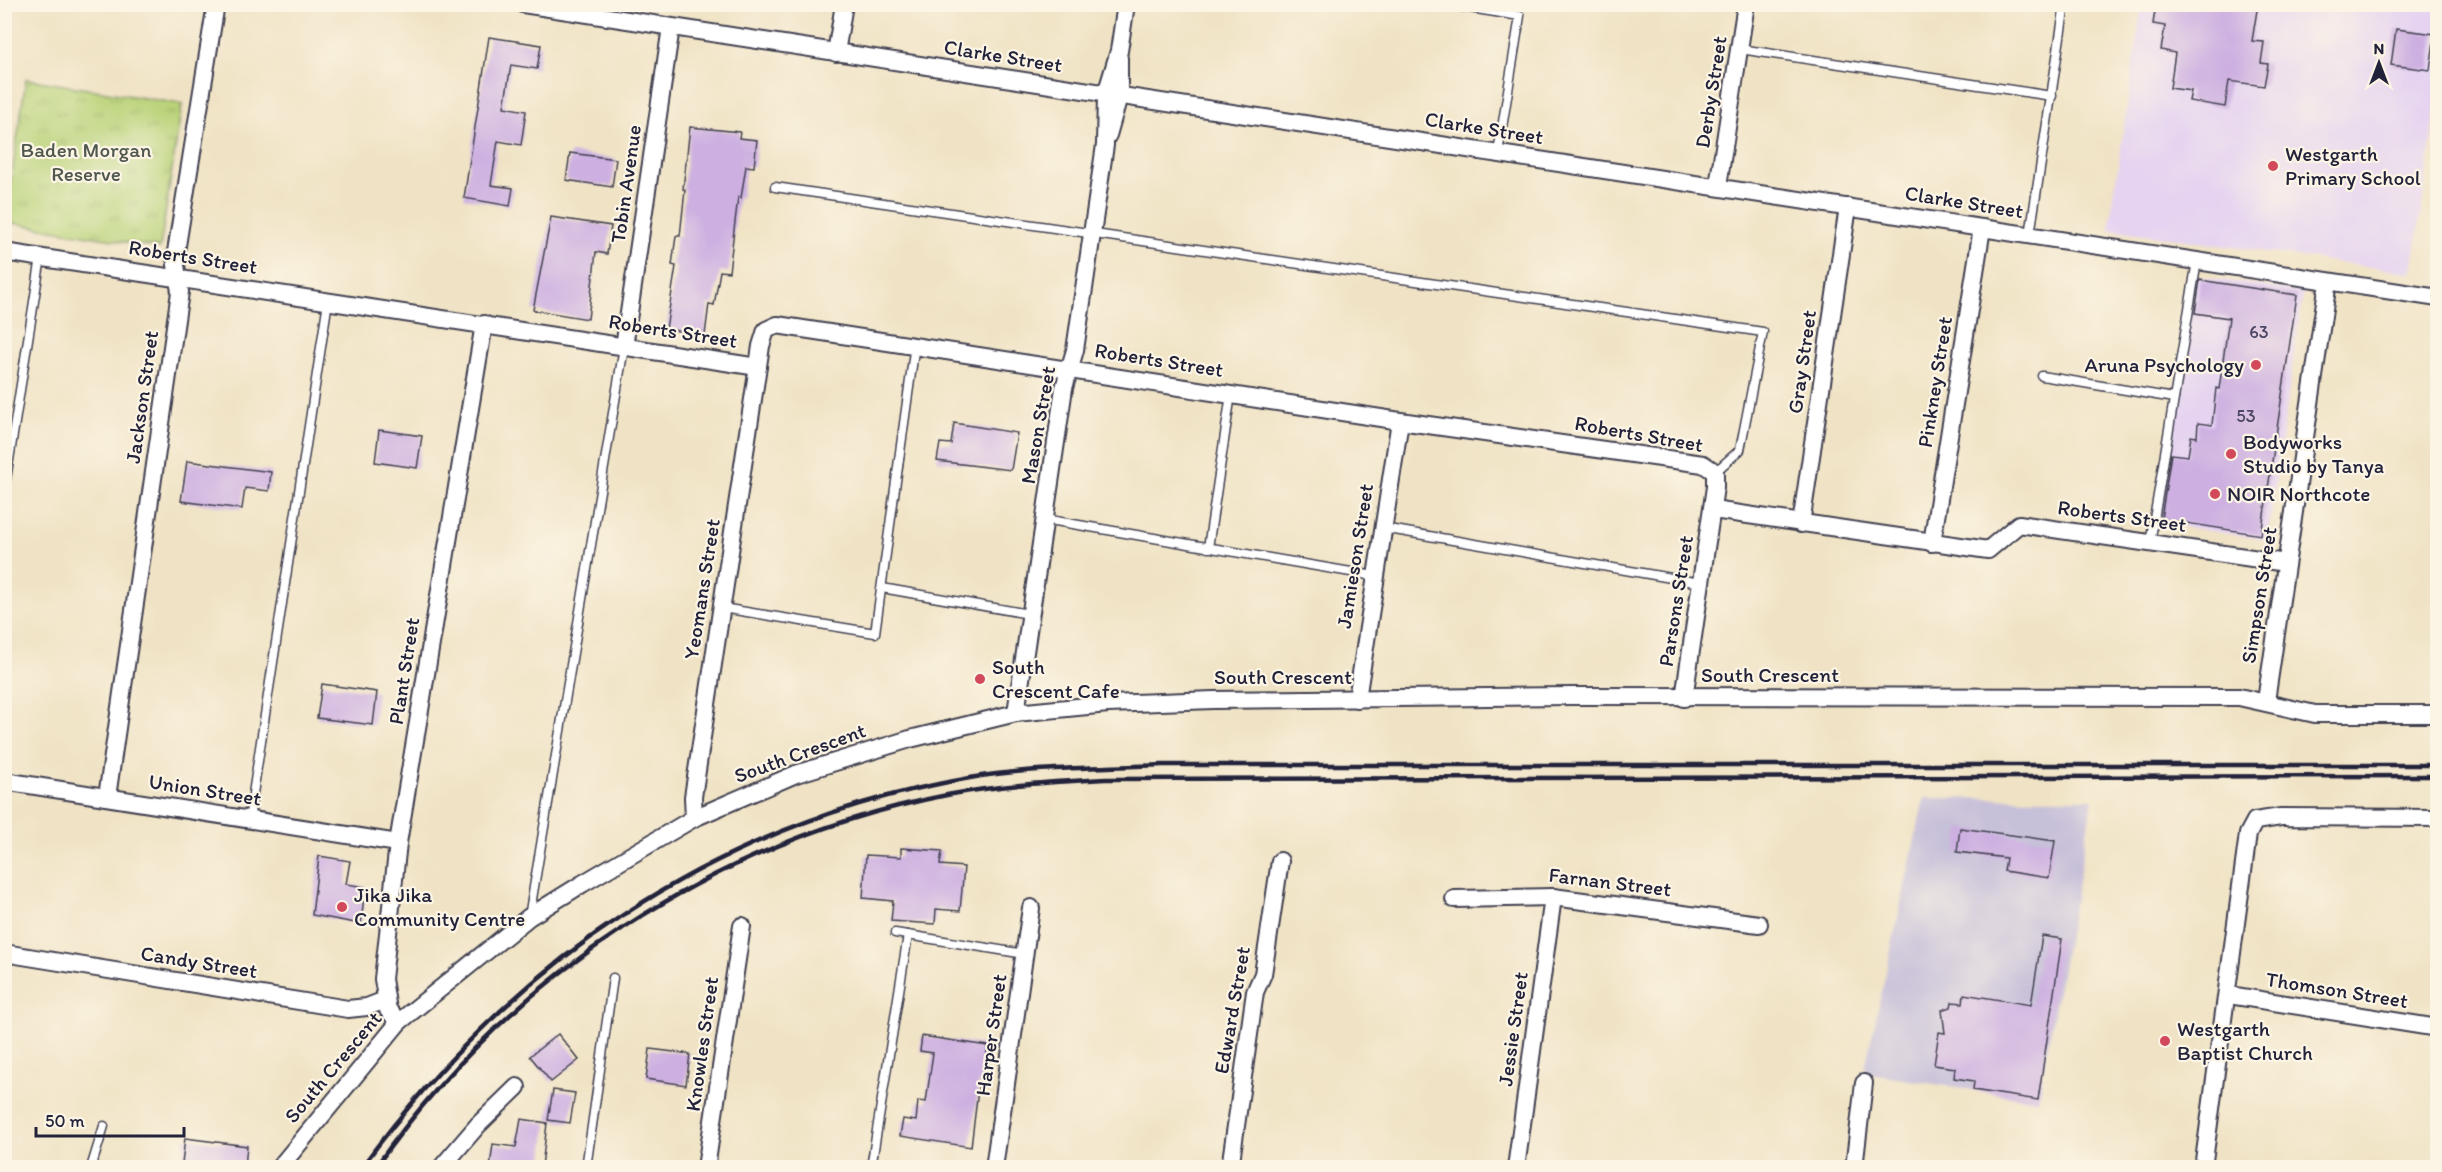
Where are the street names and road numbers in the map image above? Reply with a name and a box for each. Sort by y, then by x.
street label: Clarke Street [942,34,1064,77]
street label: Derby Street [1689,34,1732,150]
street label: Clarke Street [1423,106,1545,149]
street label: Tobin Avenue [605,123,646,245]
street label: Clarke Street [1903,180,2025,223]
street label: Roberts Street [127,234,259,279]
street label: Roberts Street [607,308,739,353]
street label: Gray Street [1782,308,1821,415]
street label: Pinkney Street [1912,314,1957,449]
street label: Jackson Street [120,329,163,465]
street label: Roberts Street [1093,337,1225,382]
street label: Mason Street [1015,364,1060,486]
street label: Roberts Street [1573,410,1705,457]
street label: Jamieson Street [1331,482,1378,630]
street label: Roberts Street [2056,494,2188,537]
street label: Yeomans Street [678,517,725,661]
street label: Simpson Street [2235,525,2282,665]
street label: Parsons Street [1653,533,1698,668]
street label: Plant Street [383,615,424,726]
street label: South Crescent [1701,662,1839,687]
street label: South Crescent [1214,664,1352,689]
street label: South Crescent [731,717,869,788]
street label: Union Street [147,768,263,811]
street label: Farnan Street [1547,862,1673,901]
street label: Candy Street [139,940,259,983]
street label: Edward Street [1208,944,1255,1076]
street label: Thomson Street [2264,966,2410,1013]
street label: Jessie Street [1492,970,1533,1088]
street label: Harper Street [970,972,1011,1098]
street label: Knowles Street [680,975,723,1113]
street label: South Crescent [279,1006,387,1128]

